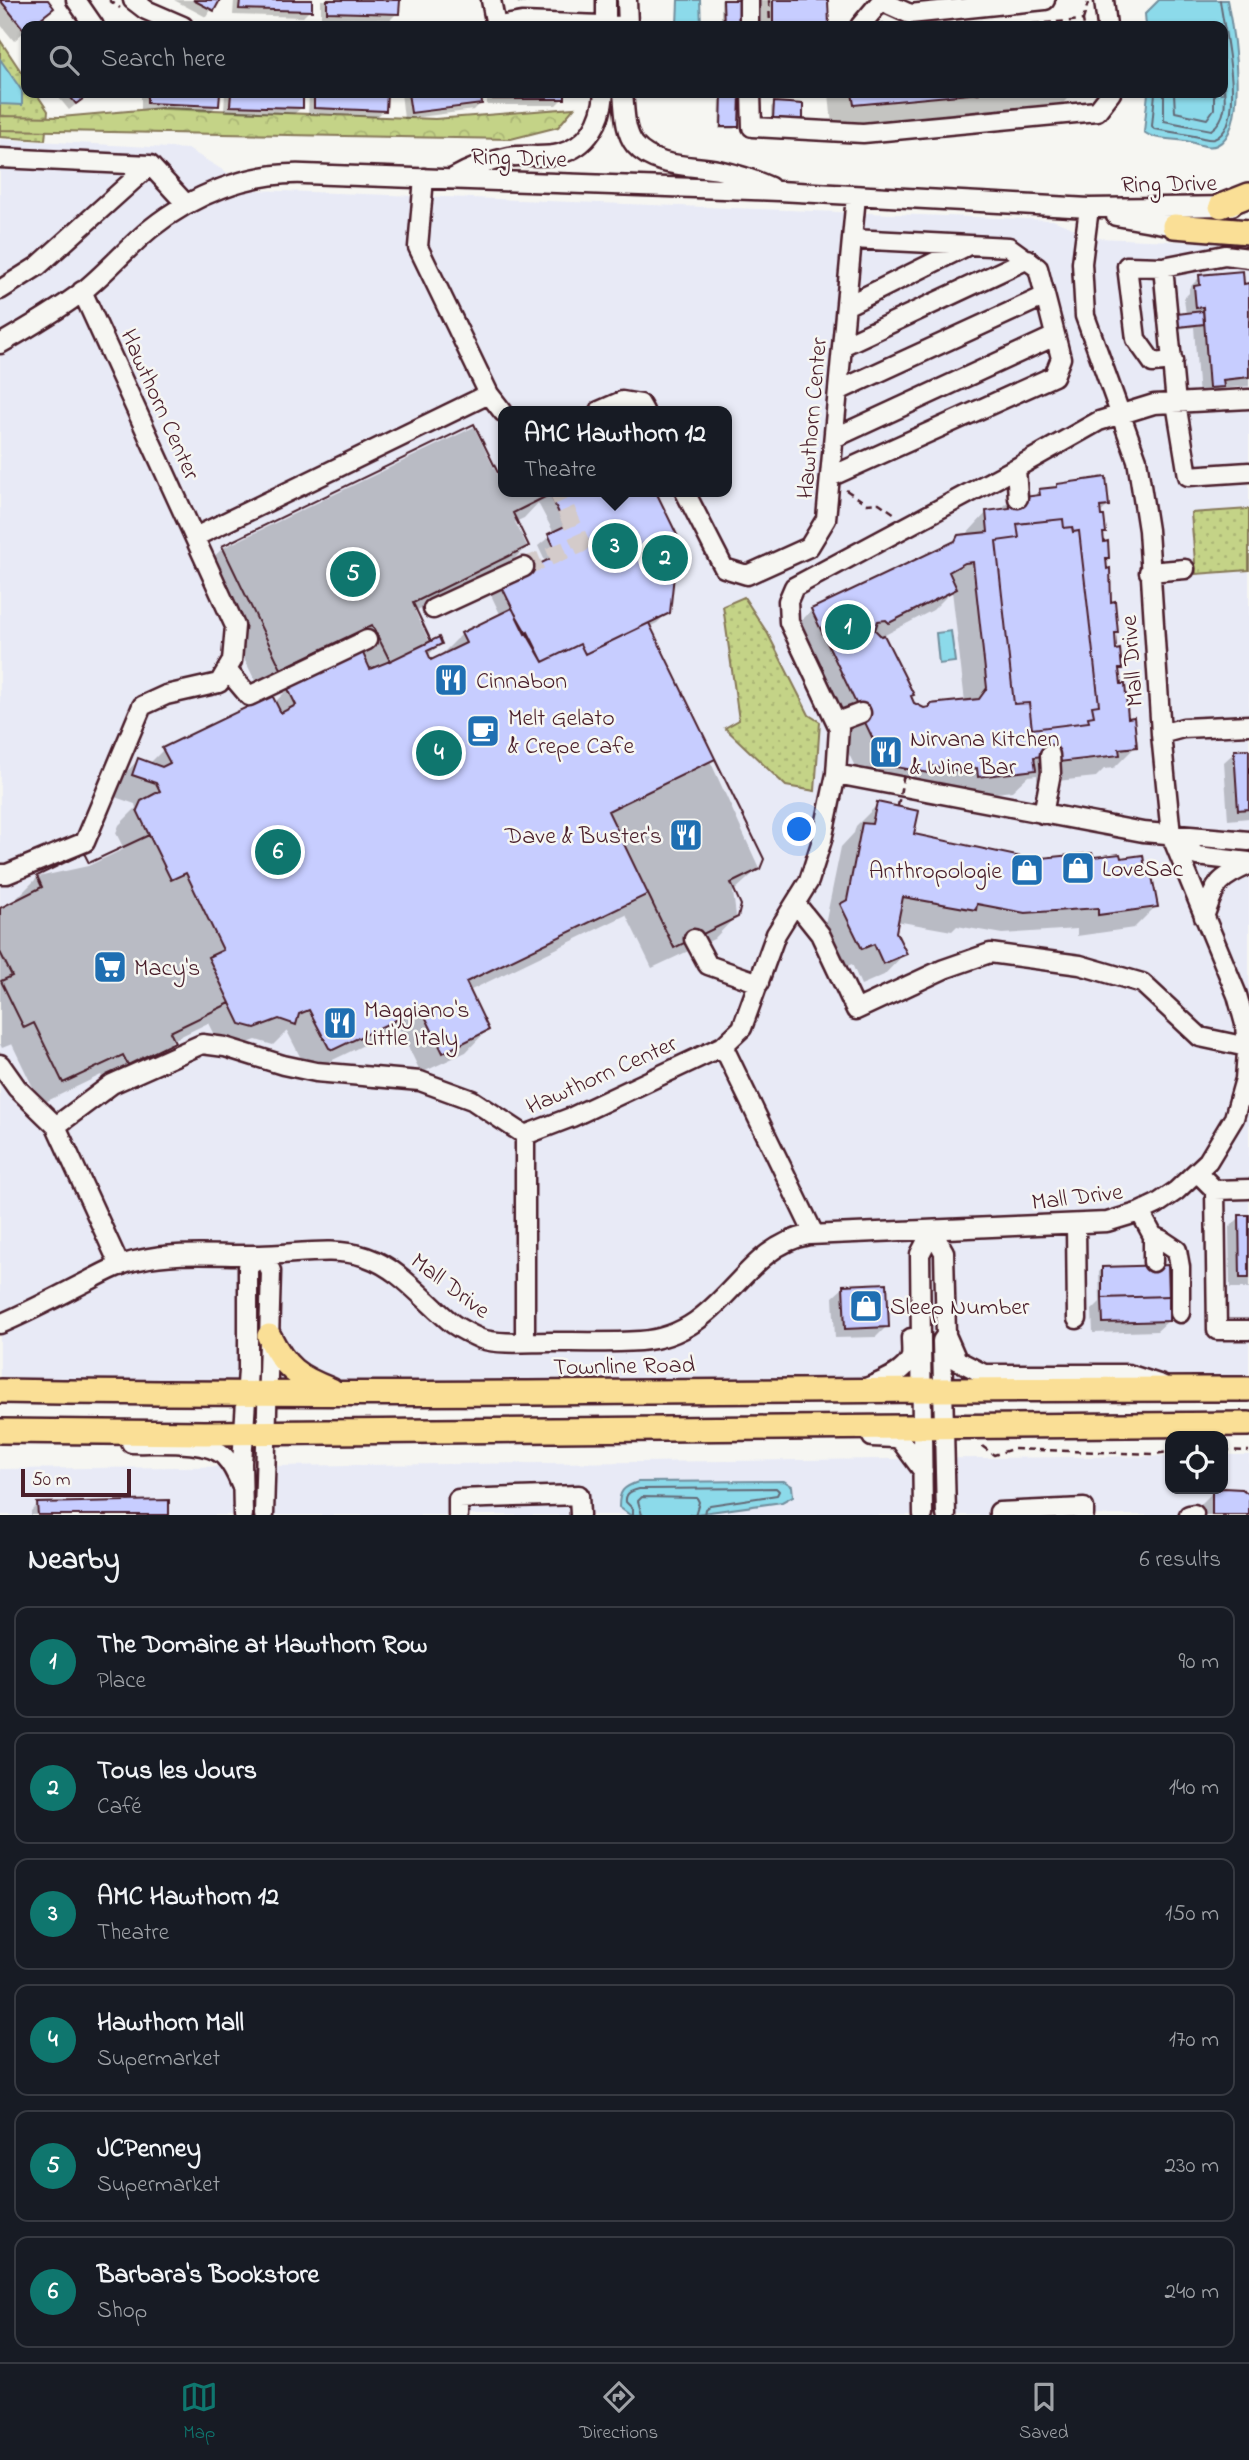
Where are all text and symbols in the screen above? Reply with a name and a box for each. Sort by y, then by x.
search box [21,21,1228,98]
icon: search [45,41,83,79]
text: Search here [101,41,226,79]
street label: Ring Drive [470,140,568,179]
street label: Ring Drive [1121,167,1218,204]
street label: Hawthorn Center [110,324,208,487]
street label: Hawthorn Center [789,336,838,500]
popup [498,406,732,497]
text: AMC Hawthorn 12 [524,416,706,454]
text: Theatre [524,454,596,487]
pin: 3 [592,520,638,572]
pin: 2 [642,532,688,584]
pin: 5 [330,548,376,600]
pin: 1 [825,601,871,653]
street label: Mall Drive [1113,614,1154,708]
restaurant icon: Cinnabon [432,661,470,699]
place label: Cinnabon [476,665,567,700]
place label: Melt Gelato & Crepe Cafe [508,702,634,765]
cafe icon: Melt Gelato & Crepe Cafe [464,712,502,750]
place label: Nirvana Kitchen & Wine Bar [910,723,1060,786]
pin: 4 [416,727,462,779]
restaurant icon: Nirvana Kitchen & Wine Bar [867,733,905,771]
your location [782,812,816,846]
restaurant icon: Dave & Buster's [667,816,705,854]
place label: Dave & Buster's [504,820,662,855]
pin: 6 [255,826,301,878]
shop icon: LoveSac [1059,849,1097,887]
shop icon: Anthropologie [1008,851,1046,889]
place label: LoveSac [1102,853,1183,888]
place label: Anthropologie [869,855,1002,890]
supermarket icon: Macy's [91,948,129,986]
place label: Macy's [134,952,200,988]
place label: Maggiano's Little Italy [364,994,469,1058]
restaurant icon: Maggiano's Little Italy [321,1004,359,1042]
street label: Hawthorn Center [521,1027,684,1125]
street label: Mall Drive [1030,1175,1125,1221]
street label: Mall Drive [402,1245,497,1329]
shop icon: Sleep Number [847,1287,885,1325]
place label: Sleep Number [890,1291,1030,1326]
street label: Townline Road [553,1349,696,1386]
map controls [1165,1431,1228,1494]
button: locate [1165,1431,1228,1494]
scale bar [21,1466,131,1498]
text: 50 m [32,1467,71,1494]
text: Nearby [28,1539,120,1583]
text: 6 results [1140,1544,1221,1577]
text: The Domaine at Hawthorn Row [97,1627,427,1665]
text: 1 [49,1646,57,1679]
text: 90 m [1179,1646,1219,1679]
text: Place [97,1665,146,1698]
text: Tous les Jours [97,1753,257,1791]
text: 2 [47,1772,59,1805]
text: 140 m [1169,1772,1219,1805]
text: Café [97,1791,142,1824]
text: AMC Hawthorn 12 [97,1879,279,1917]
text: 3 [48,1898,58,1931]
text: 150 m [1165,1898,1219,1931]
text: Theatre [97,1917,169,1950]
text: Hawthorn Mall [97,2005,244,2043]
text: 4 [48,2024,58,2057]
text: 170 m [1169,2024,1219,2057]
text: Supermarket [97,2043,220,2076]
text: JCPenney [97,2131,201,2169]
text: 5 [46,2150,60,2183]
text: 230 m [1165,2150,1219,2183]
text: Supermarket [97,2169,220,2202]
text: Barbara's Bookstore [97,2257,319,2295]
text: 6 [48,2276,58,2309]
text: 240 m [1165,2276,1219,2309]
text: Shop [97,2295,147,2328]
tab: Map [180,2378,218,2447]
tab: Directions [579,2378,658,2447]
tab: Saved [1019,2378,1069,2447]

